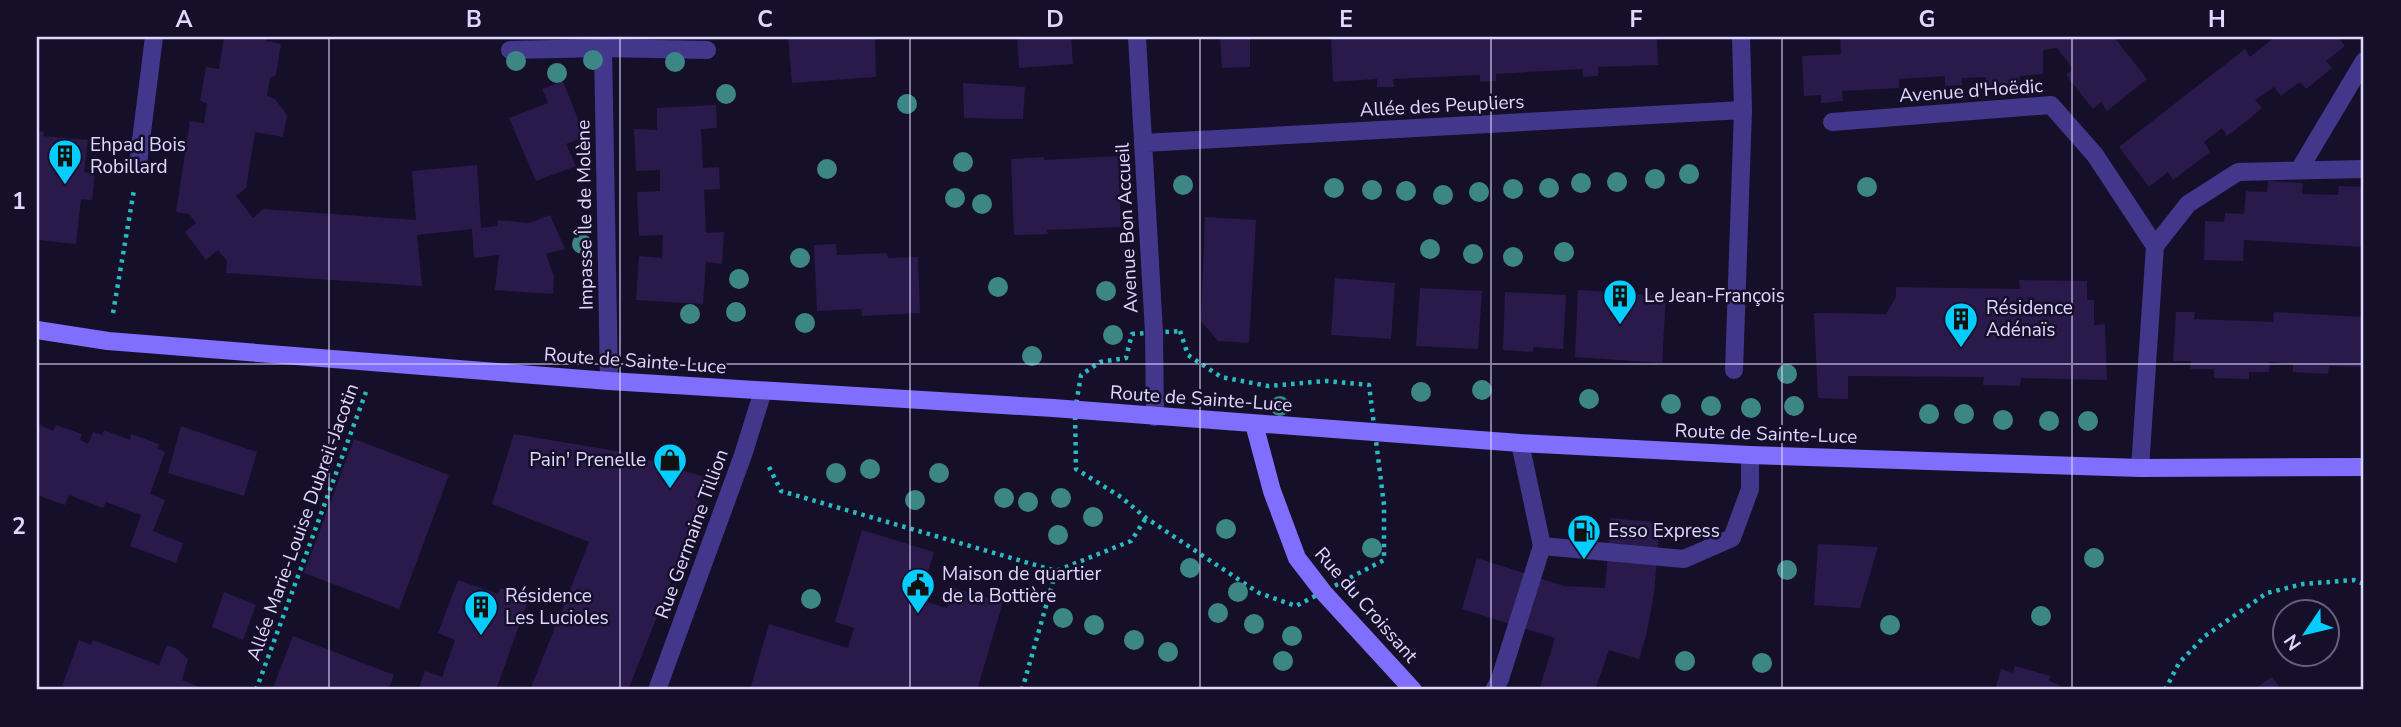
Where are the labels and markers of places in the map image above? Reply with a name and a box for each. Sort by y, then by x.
place label: Ehpad Bois Robillard [90,132,186,180]
building icon: Ehpad Bois Robillard [46,137,84,186]
building icon: Le Jean-François [1601,277,1639,326]
place label: Le Jean-François [1644,283,1785,309]
place label: Résidence Adénaïs [1986,295,2073,343]
building icon: Résidence Adénaïs [1942,300,1980,349]
shop icon: Pain' Prenelle [651,441,689,490]
place label: Pain' Prenelle [529,447,646,473]
fuel station icon: Esso Express [1565,512,1603,561]
place label: Esso Express [1608,518,1720,544]
place label: Maison de quartier de la Bottière [942,561,1101,609]
public building icon: Maison de quartier de la Bottière [899,566,937,615]
place label: Résidence Les Lucioles [505,583,609,631]
building icon: Résidence Les Lucioles [462,588,500,637]

